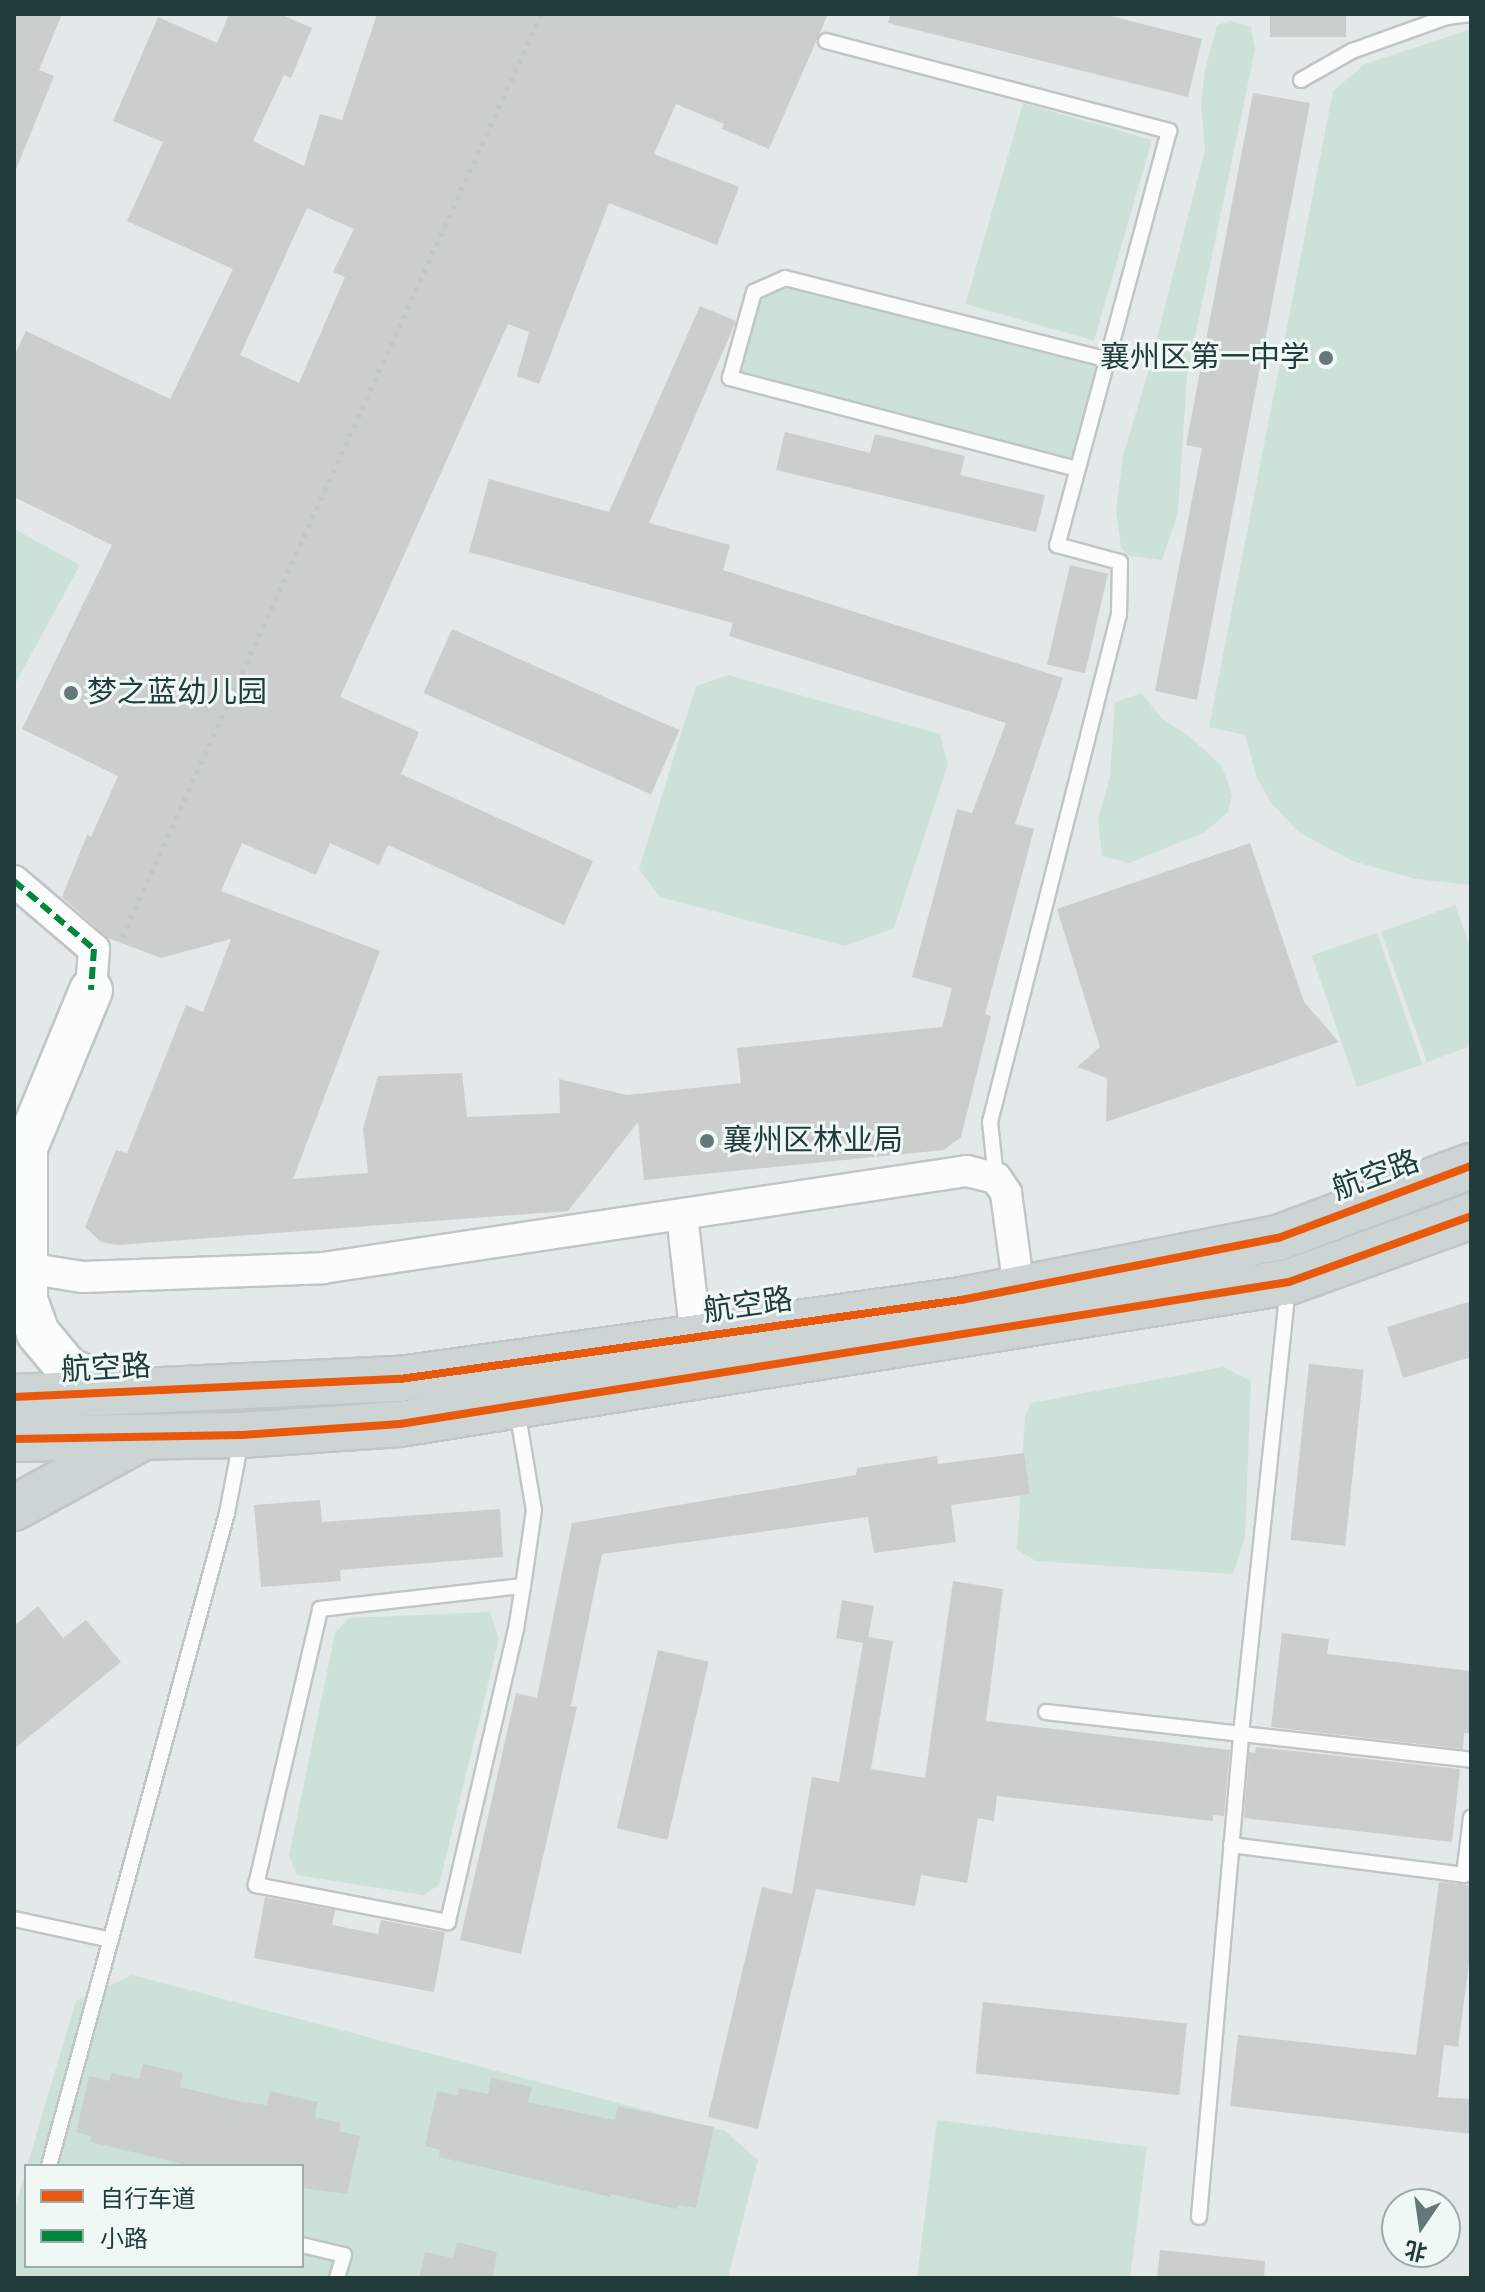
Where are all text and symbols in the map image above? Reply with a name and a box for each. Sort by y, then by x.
place label: 襄州区第一中学 [1100,340,1310,376]
marker: 襄州区第一中学 [1317,349,1335,367]
place label: 梦之蓝幼儿园 [87,675,267,711]
marker: 梦之蓝幼儿园 [62,684,80,702]
place label: 襄州区林业局 [723,1123,903,1159]
marker: 襄州区林业局 [698,1132,716,1150]
street label: 航空路 [1328,1144,1424,1208]
street label: 航空路 [701,1282,795,1330]
street label: 航空路 [60,1349,152,1389]
legend [24,2164,304,2268]
text: 自行车道 [100,2185,196,2214]
north arrow [1381,2188,1461,2268]
text: 小路 [100,2225,148,2254]
text: 北 [1402,2234,1430,2266]

